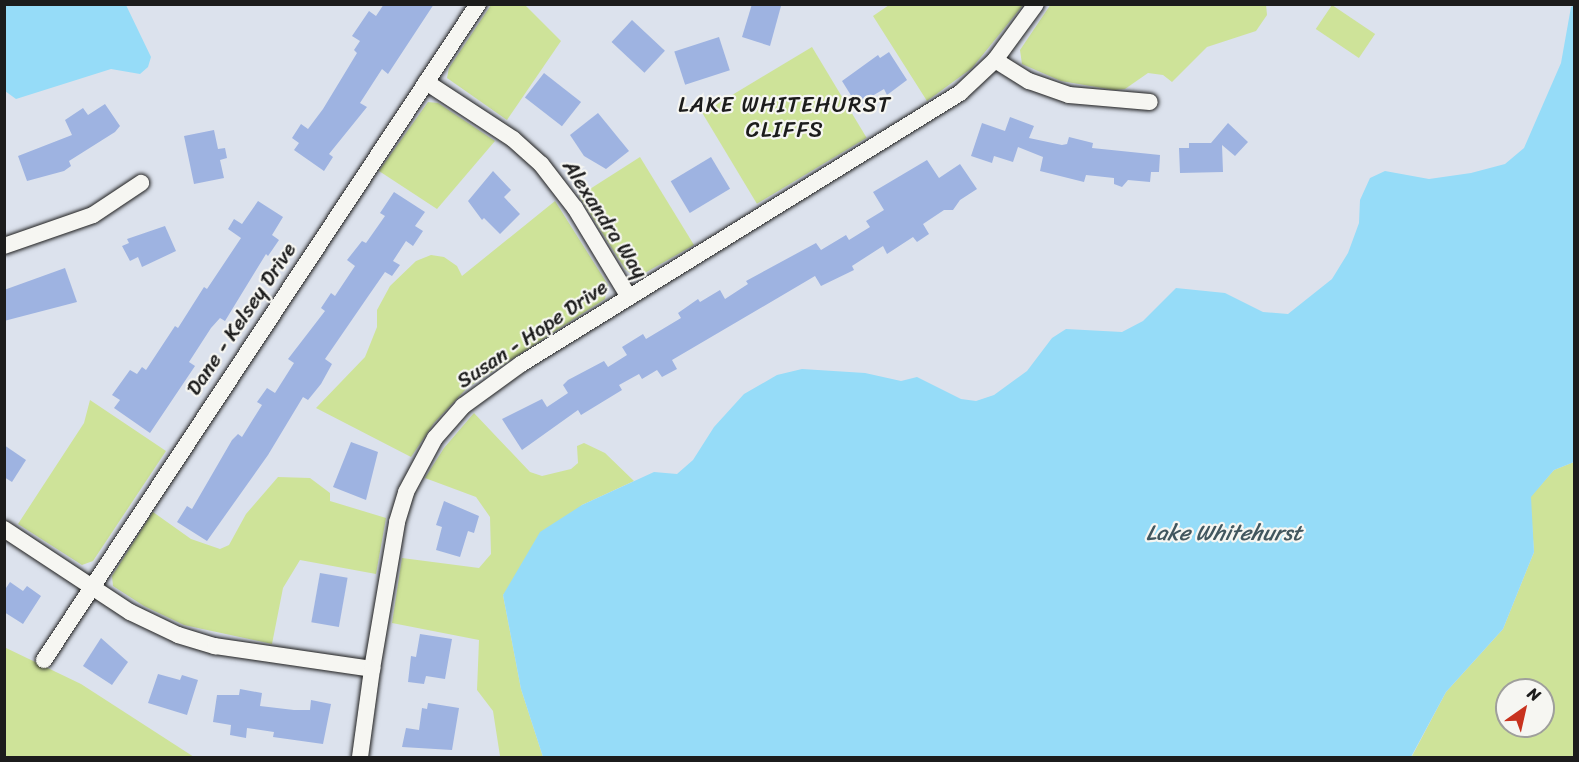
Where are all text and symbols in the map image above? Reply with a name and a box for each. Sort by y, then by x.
district label: LAKE WHITEHURST CLIFFS [680,91,890,142]
street label: Alexandra Way [557,155,653,283]
street label: Dane - Kelsey Drive [180,238,302,400]
street label: Susan - Hope Drive [452,274,612,394]
water label: Lake Whitehurst [1146,520,1302,546]
north arrow [1495,678,1555,738]
text: N [1522,679,1547,709]

